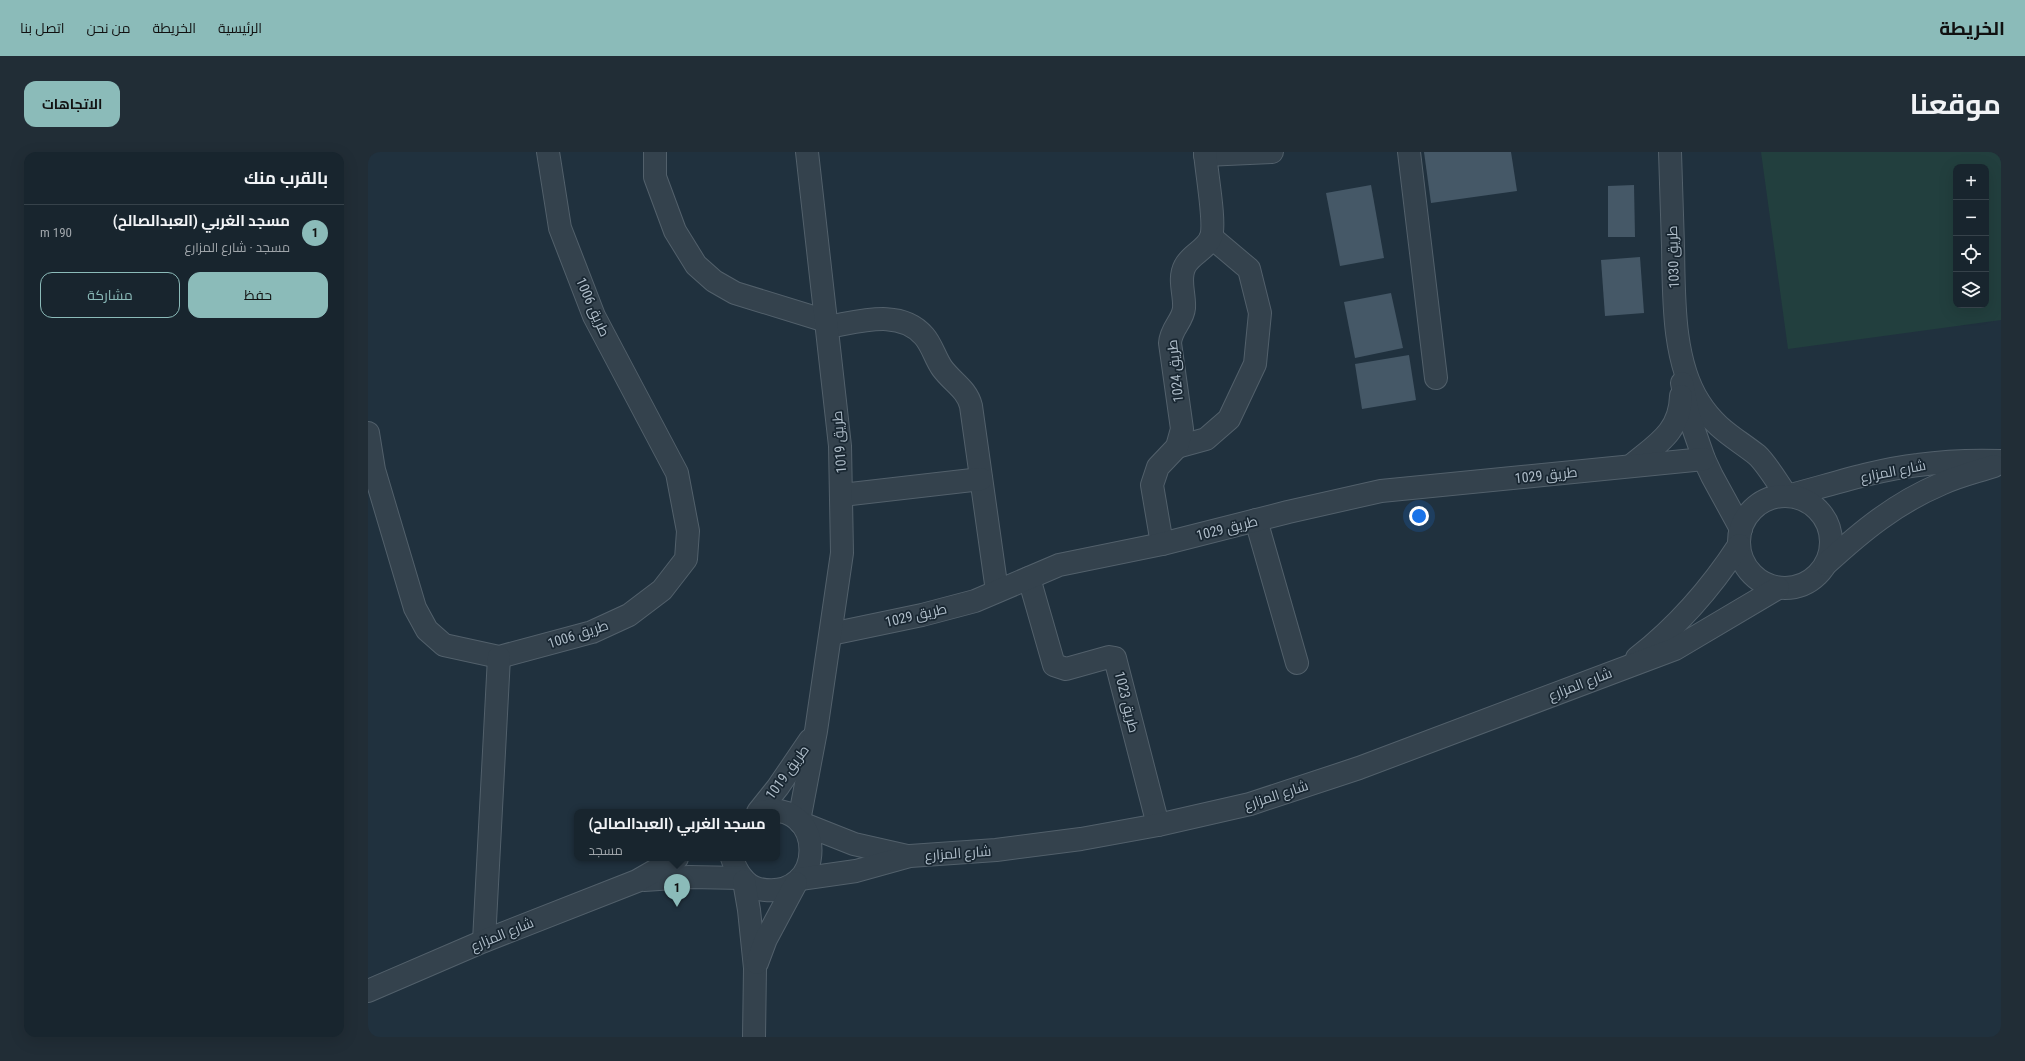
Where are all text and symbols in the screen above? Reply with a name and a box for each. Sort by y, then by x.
text: الخريطة [1939,17,2005,40]
text: اتصل بنا [20,20,64,36]
text: من نحن [86,20,130,36]
text: الخريطة [152,20,196,36]
text: الرئيسية [218,20,262,36]
button: الاتجاهات [24,81,120,127]
text: موقعنا [1910,88,2001,121]
map controls [1953,164,1989,308]
button: + [1953,164,1989,200]
text: بالقرب منك [244,168,328,188]
button: − [1953,200,1989,236]
text: مسجد الغربي (العبدالصالح) [113,212,290,230]
text: 190 m [40,225,72,240]
text: 1 [312,225,318,240]
street label: طريق 1030 [1664,225,1683,289]
button: locate [1953,236,1989,272]
text: مسجد · شارع المزارع [185,240,290,255]
button: مشاركة [40,272,180,318]
button: حفظ [188,272,328,318]
button: layers [1953,272,1989,308]
street label: طريق 1006 [572,275,613,339]
street label: طريق 1024 [1164,339,1187,403]
street label: طريق 1019 [829,410,850,474]
street label: شارع المزارع [1859,457,1927,486]
street label: طريق 1029 [1514,464,1578,487]
your location [1409,506,1429,526]
street label: طريق 1029 [1195,513,1260,544]
street label: طريق 1029 [884,600,949,631]
street label: طريق 1006 [546,617,611,652]
street label: شارع المزارع [1546,665,1614,704]
street label: طريق 1023 [1111,670,1142,735]
street label: طريق 1019 [762,742,813,803]
street label: شارع المزارع [1242,777,1311,814]
popup [574,809,780,861]
text: مسجد الغربي (العبدالصالح) [588,815,766,833]
text: مسجد [588,843,623,858]
street label: شارع المزارع [924,843,992,864]
pin: 1 [664,874,690,907]
street label: شارع المزارع [468,914,536,955]

